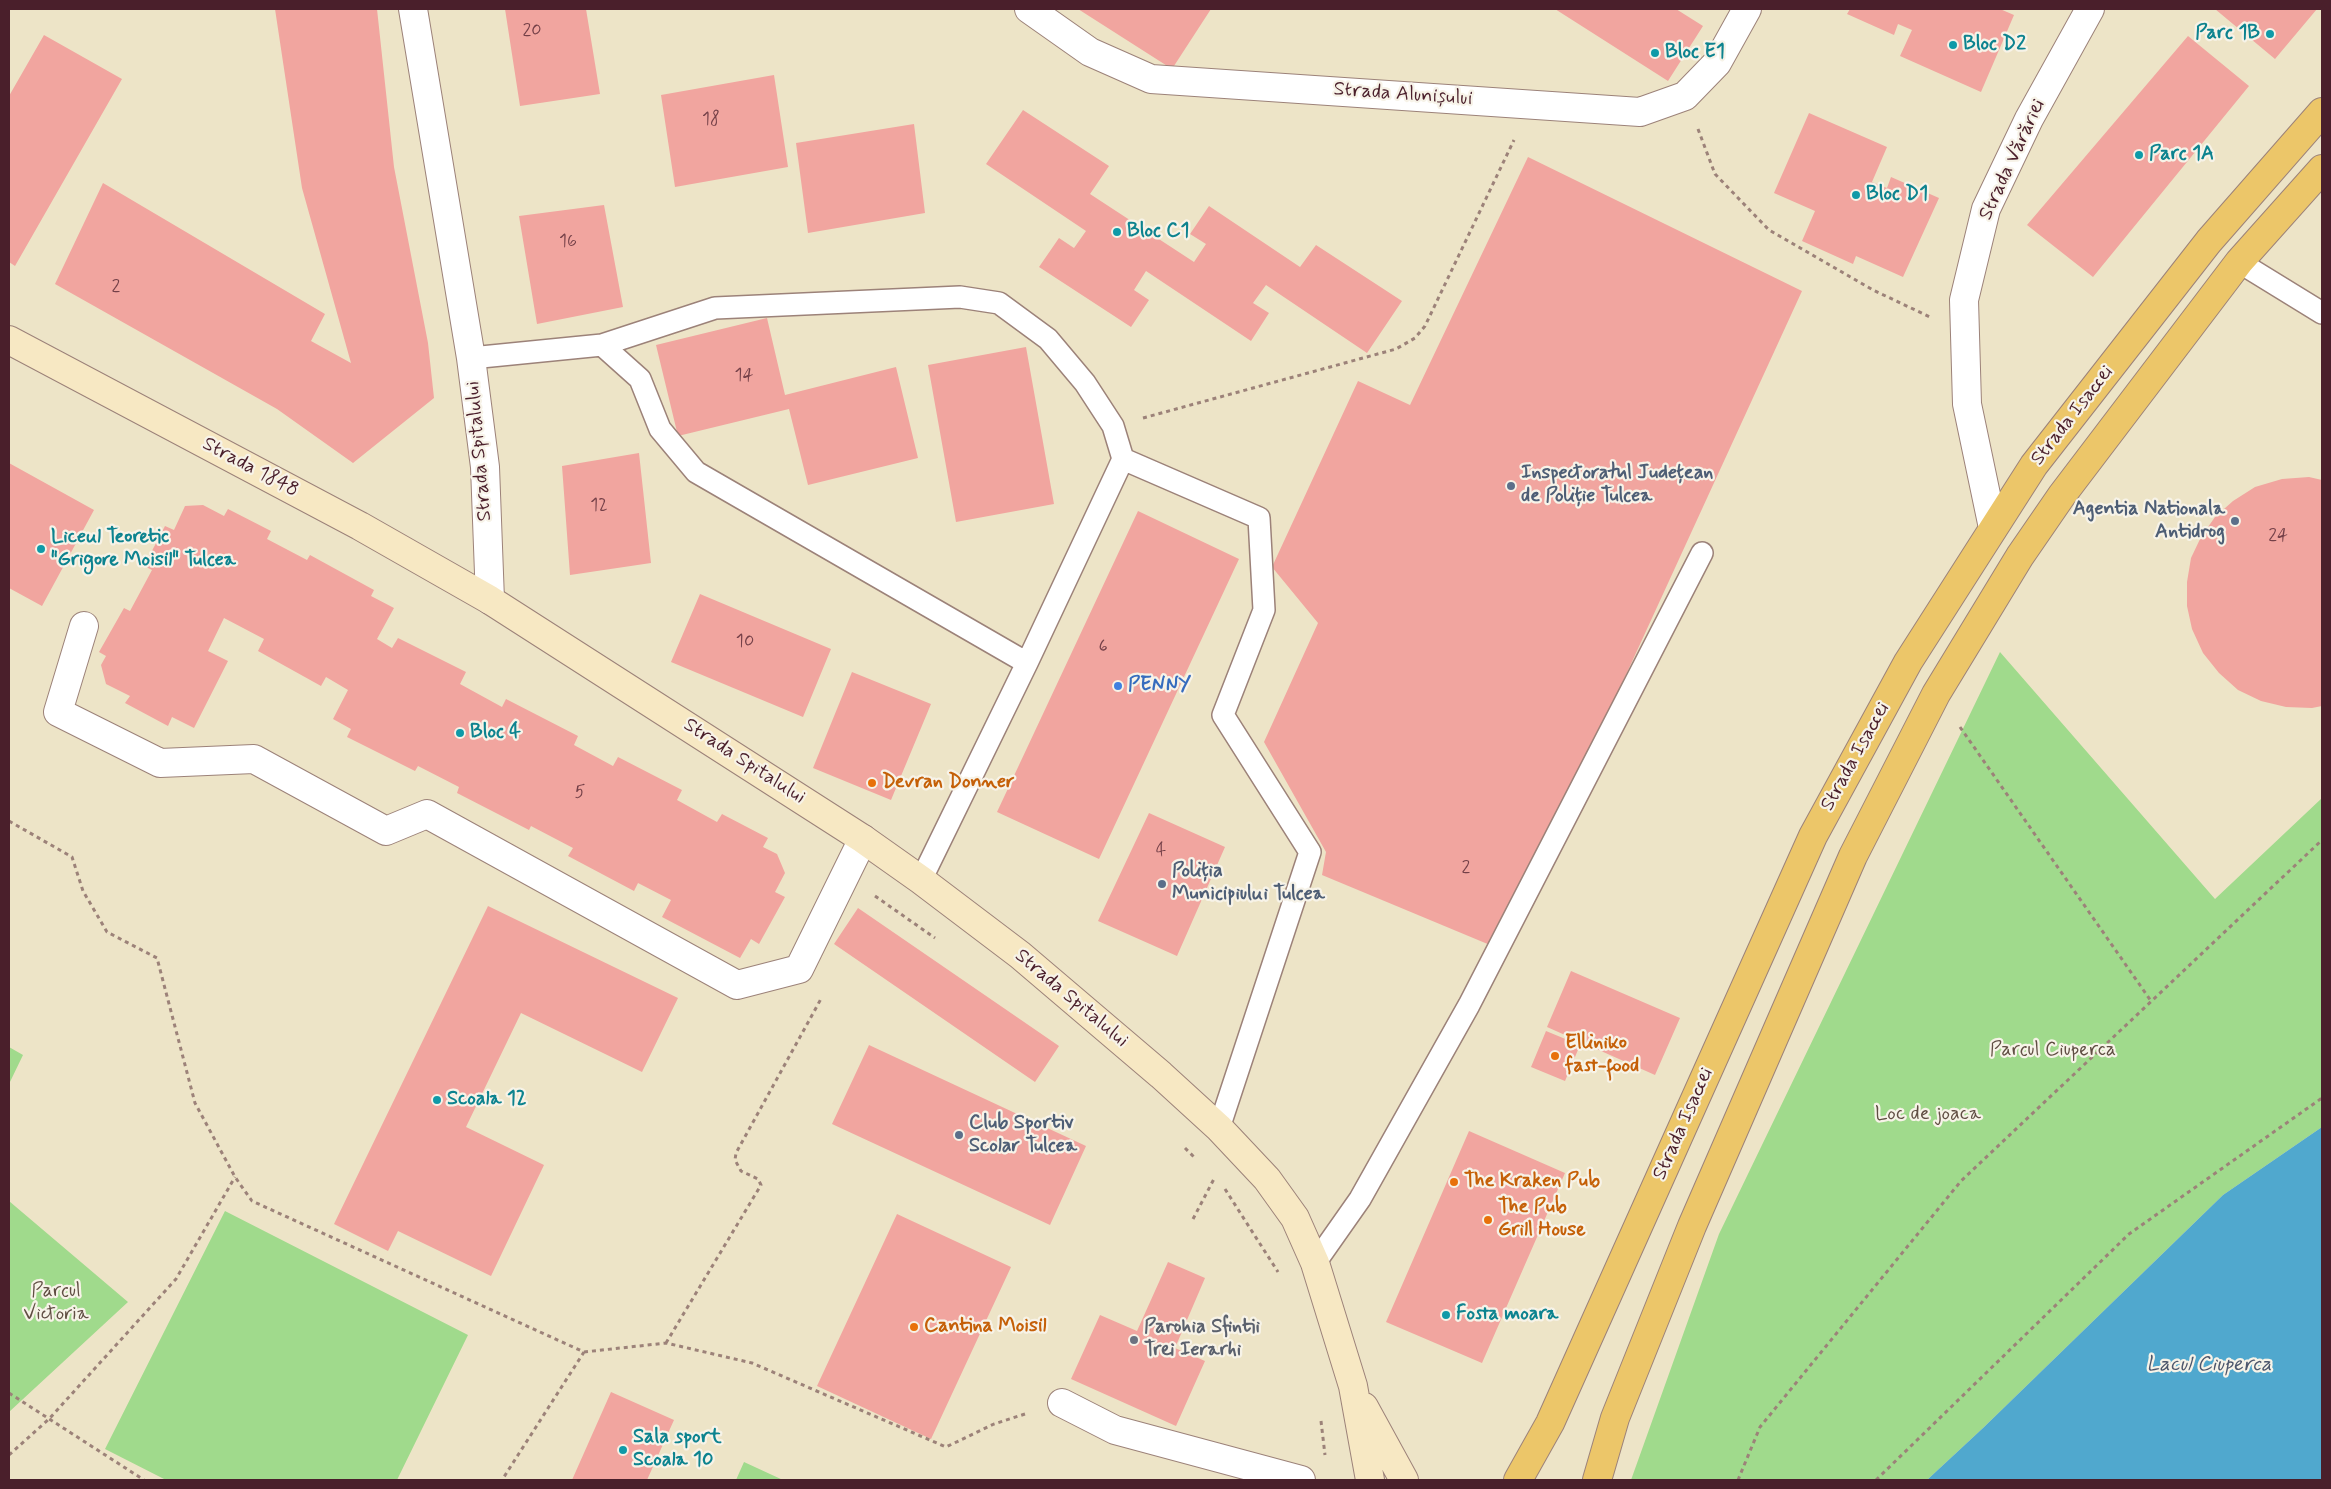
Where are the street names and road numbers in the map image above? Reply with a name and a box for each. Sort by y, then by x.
street label: Strada Alunișului [1333,78,1473,112]
street label: Strada Vărăriei [1975,96,2051,224]
street label: Strada Isaccei [2027,361,2119,471]
street label: Strada Spitalului [462,380,498,522]
street label: Strada 1848 [198,433,302,503]
street label: Strada Isaccei [1816,699,1896,815]
street label: Strada Spitalului [678,714,810,810]
street label: Strada Spitalului [1009,945,1133,1053]
street label: Strada Isaccei [1649,1064,1719,1184]

